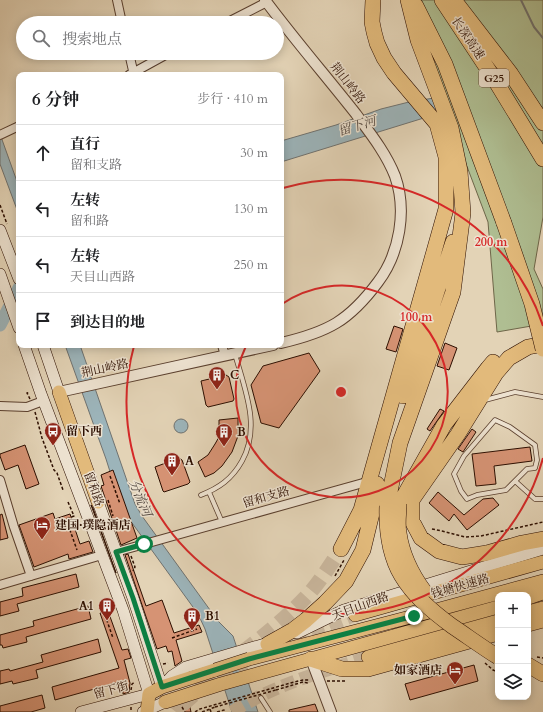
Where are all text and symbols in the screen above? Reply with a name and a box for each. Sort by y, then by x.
street label: 长深高速 [448,14,488,62]
search box [16,16,284,60]
icon: search [30,27,52,49]
text: 搜索地点 [62,29,122,49]
street label: 荆山岭路 [327,59,369,107]
road number: G25 [479,69,509,87]
text: 6 分钟 [32,88,79,111]
text: 步行 · 410 m [197,90,268,108]
water label: 留下河 [336,111,380,140]
text: 直行 [70,134,100,154]
icon: ahead [32,142,54,164]
text: 30 m [240,144,268,162]
text: 留和支路 [70,156,122,174]
text: 左转 [70,190,100,210]
icon: left [32,198,54,220]
text: 130 m [234,200,268,218]
text: 留和路 [70,212,109,230]
text: 200 m [475,234,508,250]
text: 左转 [70,246,100,266]
icon: left [32,254,54,276]
text: 250 m [234,256,268,274]
text: 天目山西路 [70,268,135,286]
text: 100 m [400,309,433,325]
icon: arrive [32,310,54,332]
text: 到达目的地 [70,312,145,332]
street label: 荆山岭路 [80,355,130,381]
building icon: C [207,365,227,390]
place label: C [230,367,239,383]
centre of rings [334,385,348,399]
bus stop icon: 留下西 [43,421,63,446]
building icon: B [214,422,234,447]
place label: 留下西 [66,423,102,439]
place label: B [237,424,246,440]
building icon: A [162,451,182,476]
place label: A [185,453,194,469]
street label: 留和路 [80,469,108,509]
water label: 分流河 [124,477,156,521]
street label: 留和支路 [241,483,291,511]
hotel icon: 建国·璞隐酒店 [32,515,52,540]
place label: 建国·璞隐酒店 [55,517,131,533]
route start [135,535,153,553]
street label: 钱塘快速路 [429,570,491,602]
street label: 天目山西路 [329,588,391,624]
map controls [495,592,531,700]
button: + [495,592,531,628]
building icon: A1 [97,596,117,621]
place label: A1 [79,598,94,614]
building icon: B1 [182,606,202,631]
route end [405,607,423,625]
place label: B1 [205,608,220,624]
button: − [495,628,531,664]
hotel icon: 如家酒店 [445,660,465,685]
place label: 如家酒店 [394,662,442,678]
button: layers [495,664,531,700]
street label: 留下街 [92,677,131,702]

